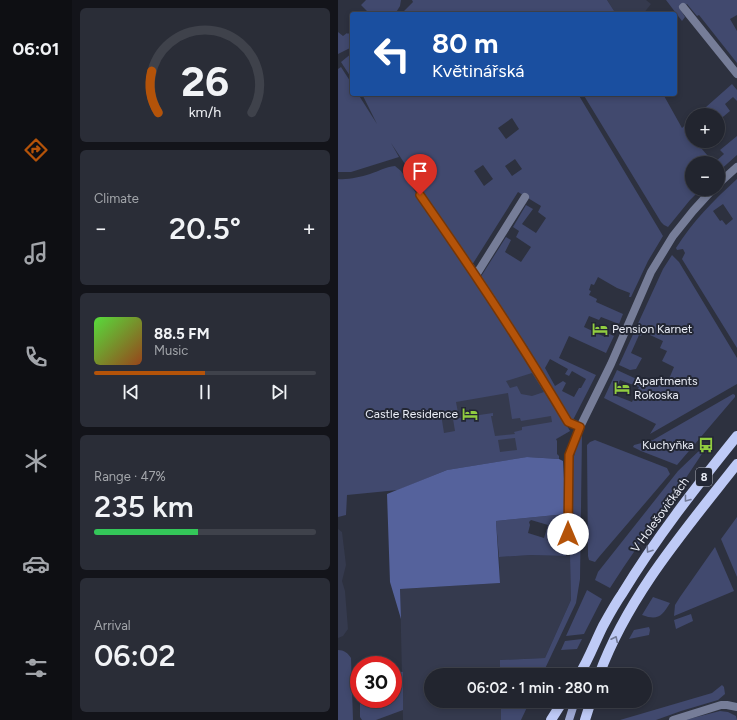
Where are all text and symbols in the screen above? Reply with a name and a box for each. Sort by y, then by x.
text: 80 m [432,26,498,60]
icon: left [366,28,418,80]
text: 06:01 [13,38,59,60]
text: 26 [181,56,229,106]
text: Květinářská [432,60,524,82]
text: km/h [189,103,221,121]
map controls [685,108,725,196]
button: + [685,108,725,148]
icon: directions [22,136,50,164]
pin [403,154,437,195]
button: − [685,156,725,196]
icon: arrive [409,160,431,182]
text: Climate [94,191,139,206]
text: 20.5° [169,210,241,247]
text: − [94,215,108,242]
text: + [302,215,316,242]
icon: music [22,239,50,267]
hotel icon: Pension Karnet [591,320,609,338]
place label: Pension Karnet [612,322,693,336]
text: 88.5 FM [154,325,210,343]
icon: phone [22,343,50,371]
text: Music [154,343,188,358]
place label: Apartments Rokoska [634,374,698,402]
hotel icon: Apartments Rokoska [613,379,631,397]
icon: previous [120,381,142,403]
icon: pause [194,381,216,403]
icon: next [268,381,290,403]
hotel icon: Castle Residence [461,405,479,423]
place label: Castle Residence [365,407,458,421]
bus stop icon: Kuchyňka [697,436,715,454]
place label: Kuchyňka [642,438,694,452]
icon: climate [22,447,50,475]
road number: 8 [696,468,712,486]
text: Range · 47% [94,469,166,484]
street label: V Holešovičkách [628,474,692,555]
text: 235 km [94,488,194,525]
one-way arrow [685,495,692,502]
position arrow [547,513,589,555]
one-way arrow [647,546,654,553]
icon: car [22,550,50,578]
text: Arrival [94,618,131,633]
one-way arrow [610,636,617,643]
text: 06:02 [94,637,176,674]
icon: filters [22,654,50,682]
speed limit sign: 30 [350,656,402,708]
text: 06:02 · 1 min · 280 m [467,679,609,697]

